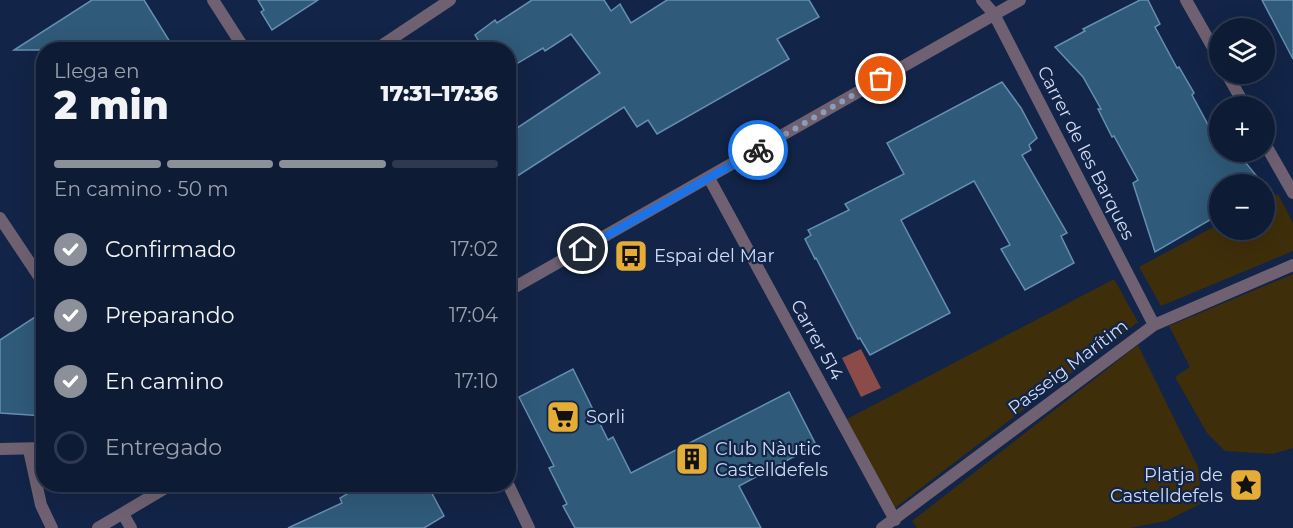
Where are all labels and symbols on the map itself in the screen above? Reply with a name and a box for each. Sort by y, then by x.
pin [855,53,906,104]
street label: Carrer de les Barques [1033,62,1140,244]
courier [728,120,788,180]
pin [557,223,608,274]
bus stop icon: Espai del Mar [613,238,649,274]
place label: Espai del Mar [654,245,775,267]
street label: Carrer 514 [786,296,848,384]
street label: Passeig Marítim [1004,315,1132,419]
supermarket icon: Sorli [545,399,581,435]
place label: Sorli [586,406,625,428]
place label: Club Nàutic Castelldefels [715,438,828,481]
building icon: Club Nàutic Castelldefels [674,441,710,477]
place label: Platja de Castelldefels [1110,464,1223,507]
place icon: Platja de Castelldefels [1228,467,1264,503]

